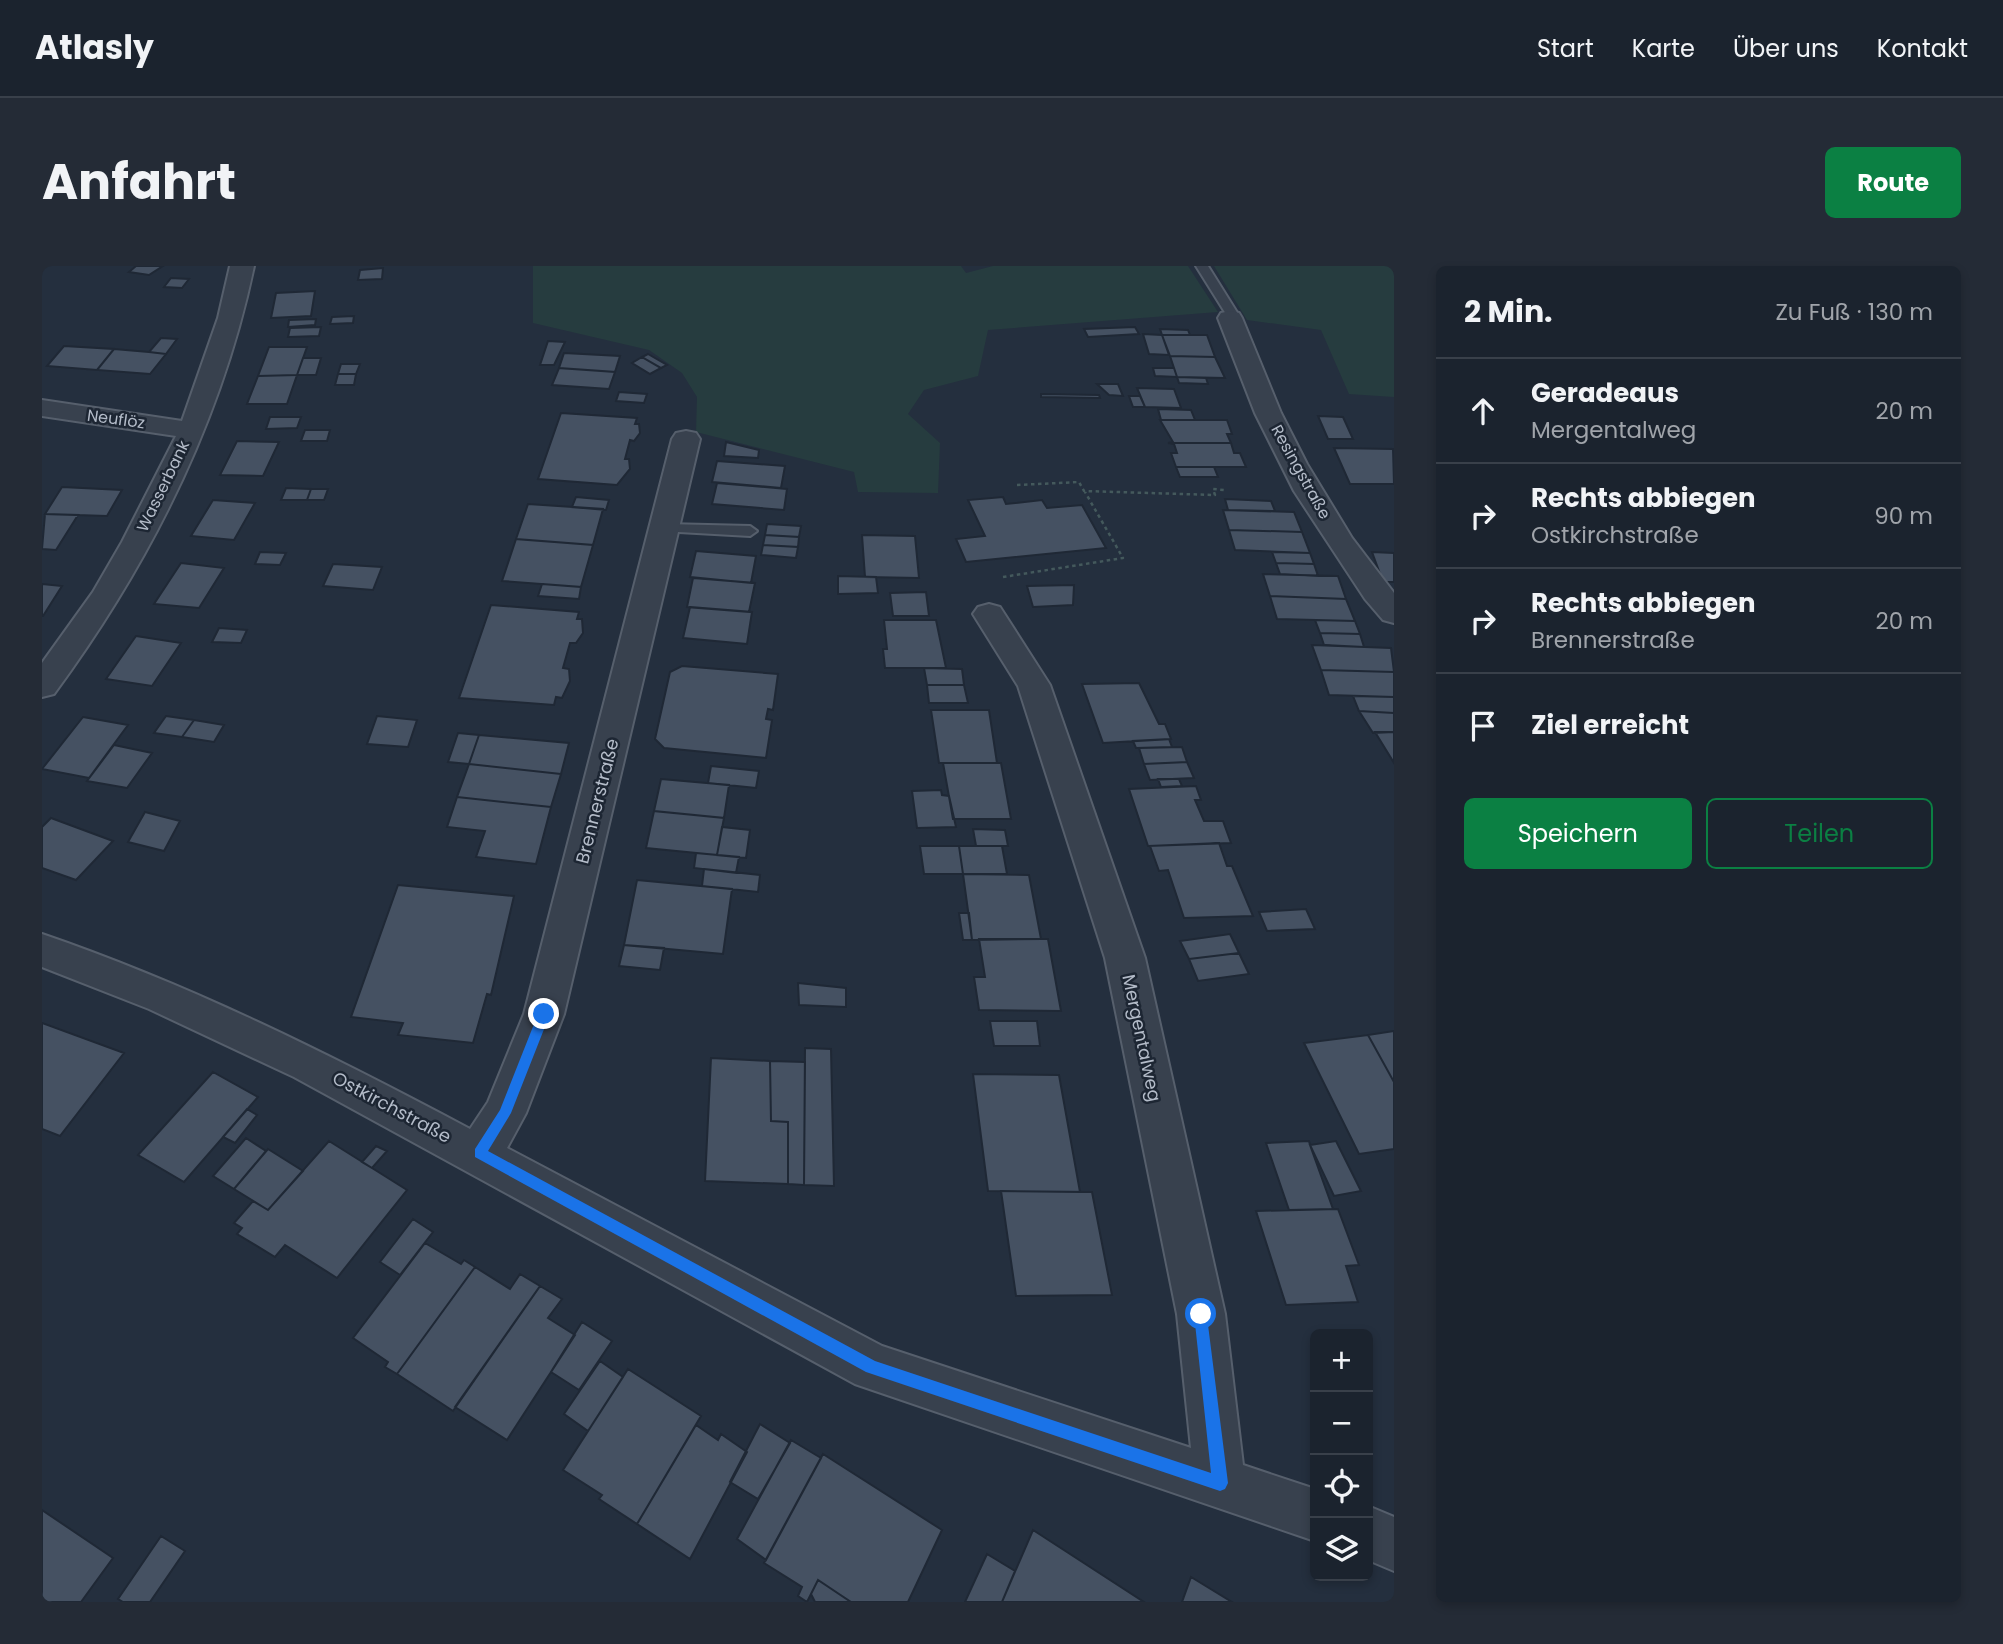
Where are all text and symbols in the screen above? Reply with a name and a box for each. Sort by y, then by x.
text: Atlasly [35,24,154,71]
text: Start [1537,32,1594,65]
text: Karte [1632,32,1695,65]
text: Über uns [1733,32,1839,65]
text: Kontakt [1877,32,1968,65]
button: Route [1825,147,1961,218]
text: Anfahrt [42,148,236,216]
text: 2 Min. [1464,290,1553,333]
text: Zu Fuß · 130 m [1775,296,1933,328]
text: Geradeaus [1531,375,1679,411]
icon: ahead [1464,392,1502,430]
text: 20 m [1875,395,1933,427]
street label: Neuflöz [86,404,146,434]
text: Mergentalweg [1531,414,1696,446]
street label: Resingstraße [1266,421,1336,523]
street label: Wasserbank [131,436,195,536]
text: Rechts abbiegen [1531,480,1756,516]
icon: right [1464,497,1502,535]
text: 90 m [1874,500,1933,532]
text: Ostkirchstraße [1531,519,1699,551]
text: Rechts abbiegen [1531,585,1756,621]
icon: right [1464,602,1502,640]
text: 20 m [1875,605,1933,637]
text: Brennerstraße [1531,624,1695,656]
icon: arrive [1464,707,1502,745]
text: Ziel erreicht [1531,707,1689,743]
street label: Brennerstraße [569,736,625,866]
button: Speichern [1464,798,1692,869]
button: Teilen [1706,798,1933,869]
street label: Mergentalweg [1116,972,1168,1104]
route end [528,998,559,1029]
street label: Ostkirchstraße [328,1065,456,1149]
route start [1185,1298,1216,1329]
map controls [1310,1329,1373,1581]
button: + [1310,1329,1373,1392]
button: − [1310,1392,1373,1455]
button: locate [1310,1455,1373,1518]
button: layers [1310,1518,1373,1581]

